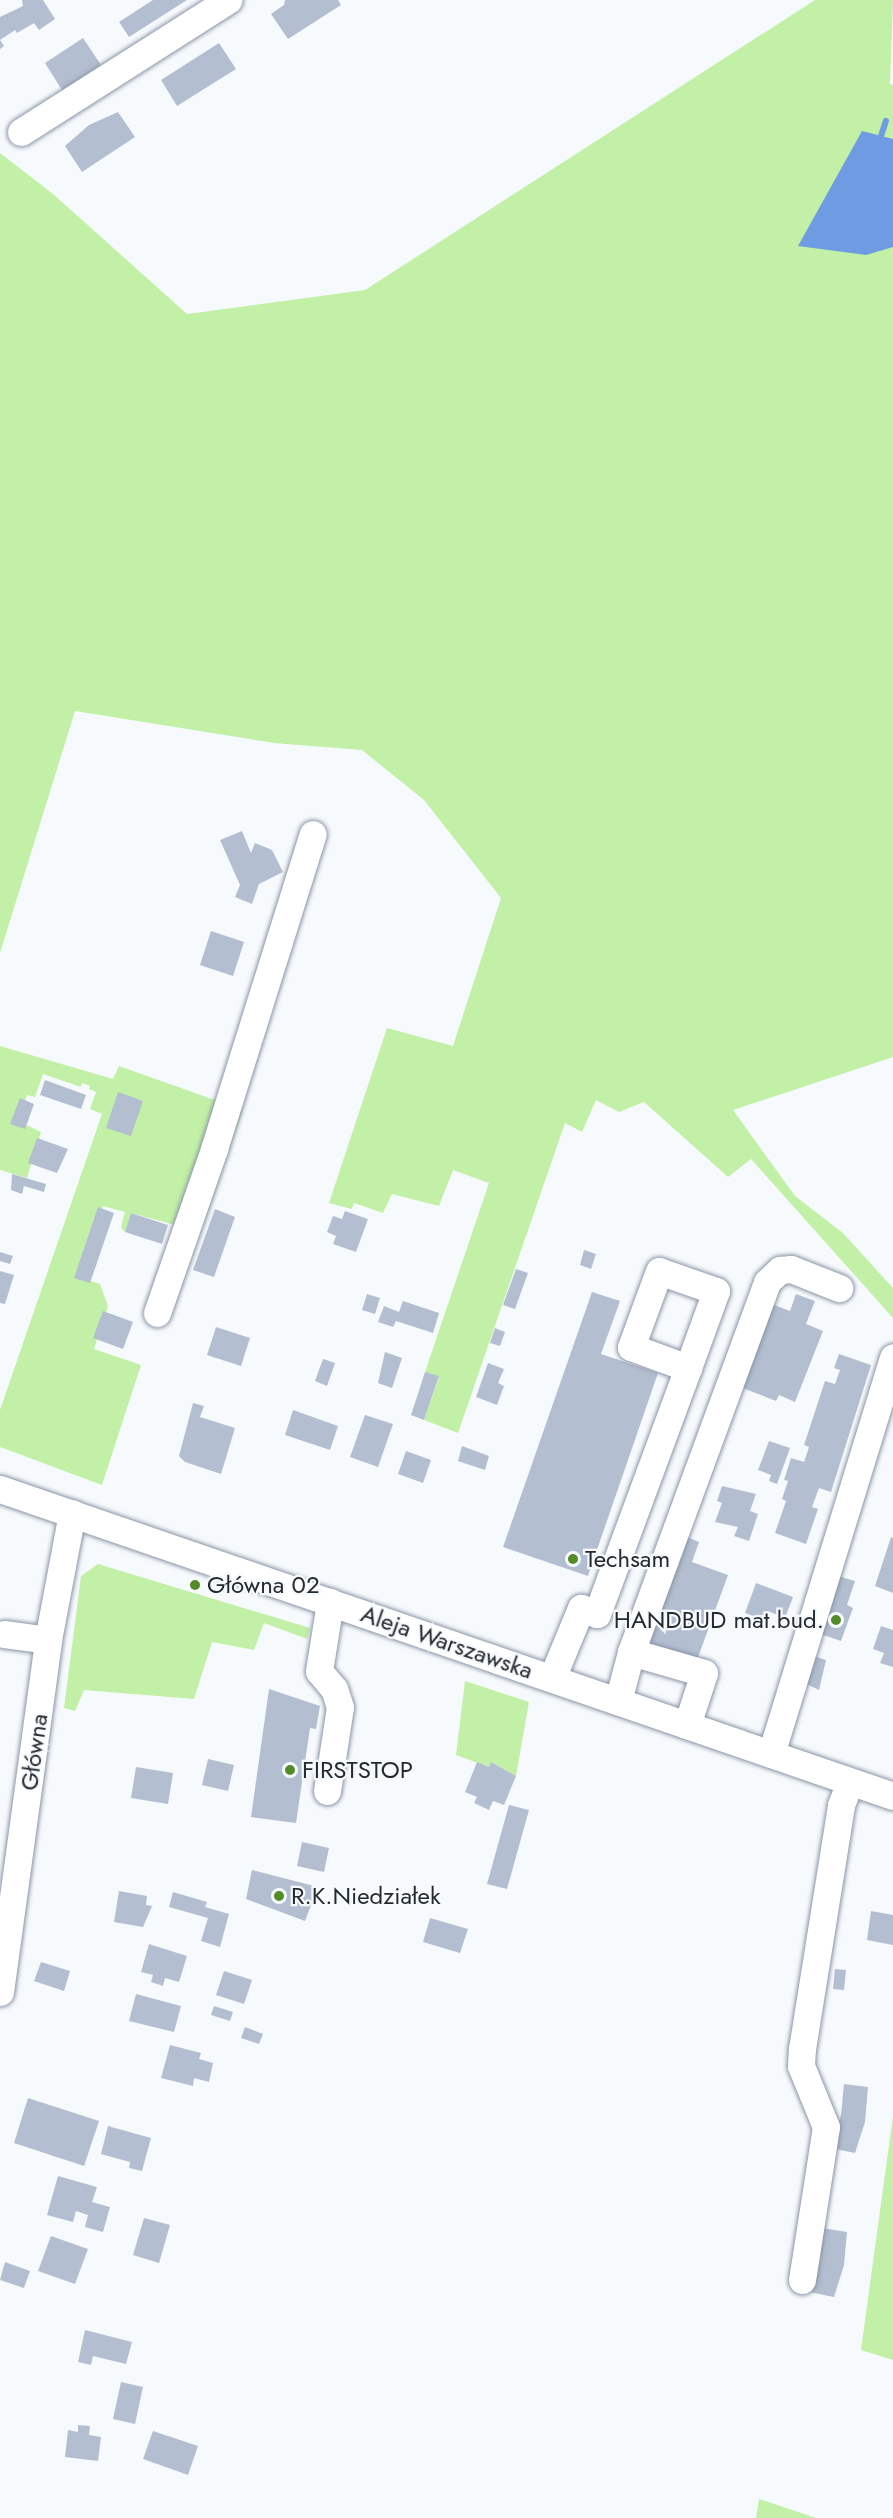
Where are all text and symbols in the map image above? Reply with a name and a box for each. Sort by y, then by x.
place label: Techsam [585,1545,670,1573]
marker: Techsam [566,1552,580,1566]
place label: Główna 02 [207,1571,320,1599]
marker: Główna 02 [188,1578,202,1592]
street label: Aleja Warszawska [357,1599,537,1685]
place label: HANDBUD mat.bud. [614,1606,824,1634]
marker: HANDBUD mat.bud. [829,1613,843,1627]
street label: Główna [14,1712,54,1792]
place label: FIRSTSTOP [302,1756,413,1784]
marker: FIRSTSTOP [283,1763,297,1777]
place label: R.K.Niedziałek [291,1882,441,1910]
marker: R.K.Niedziałek [272,1889,286,1903]

